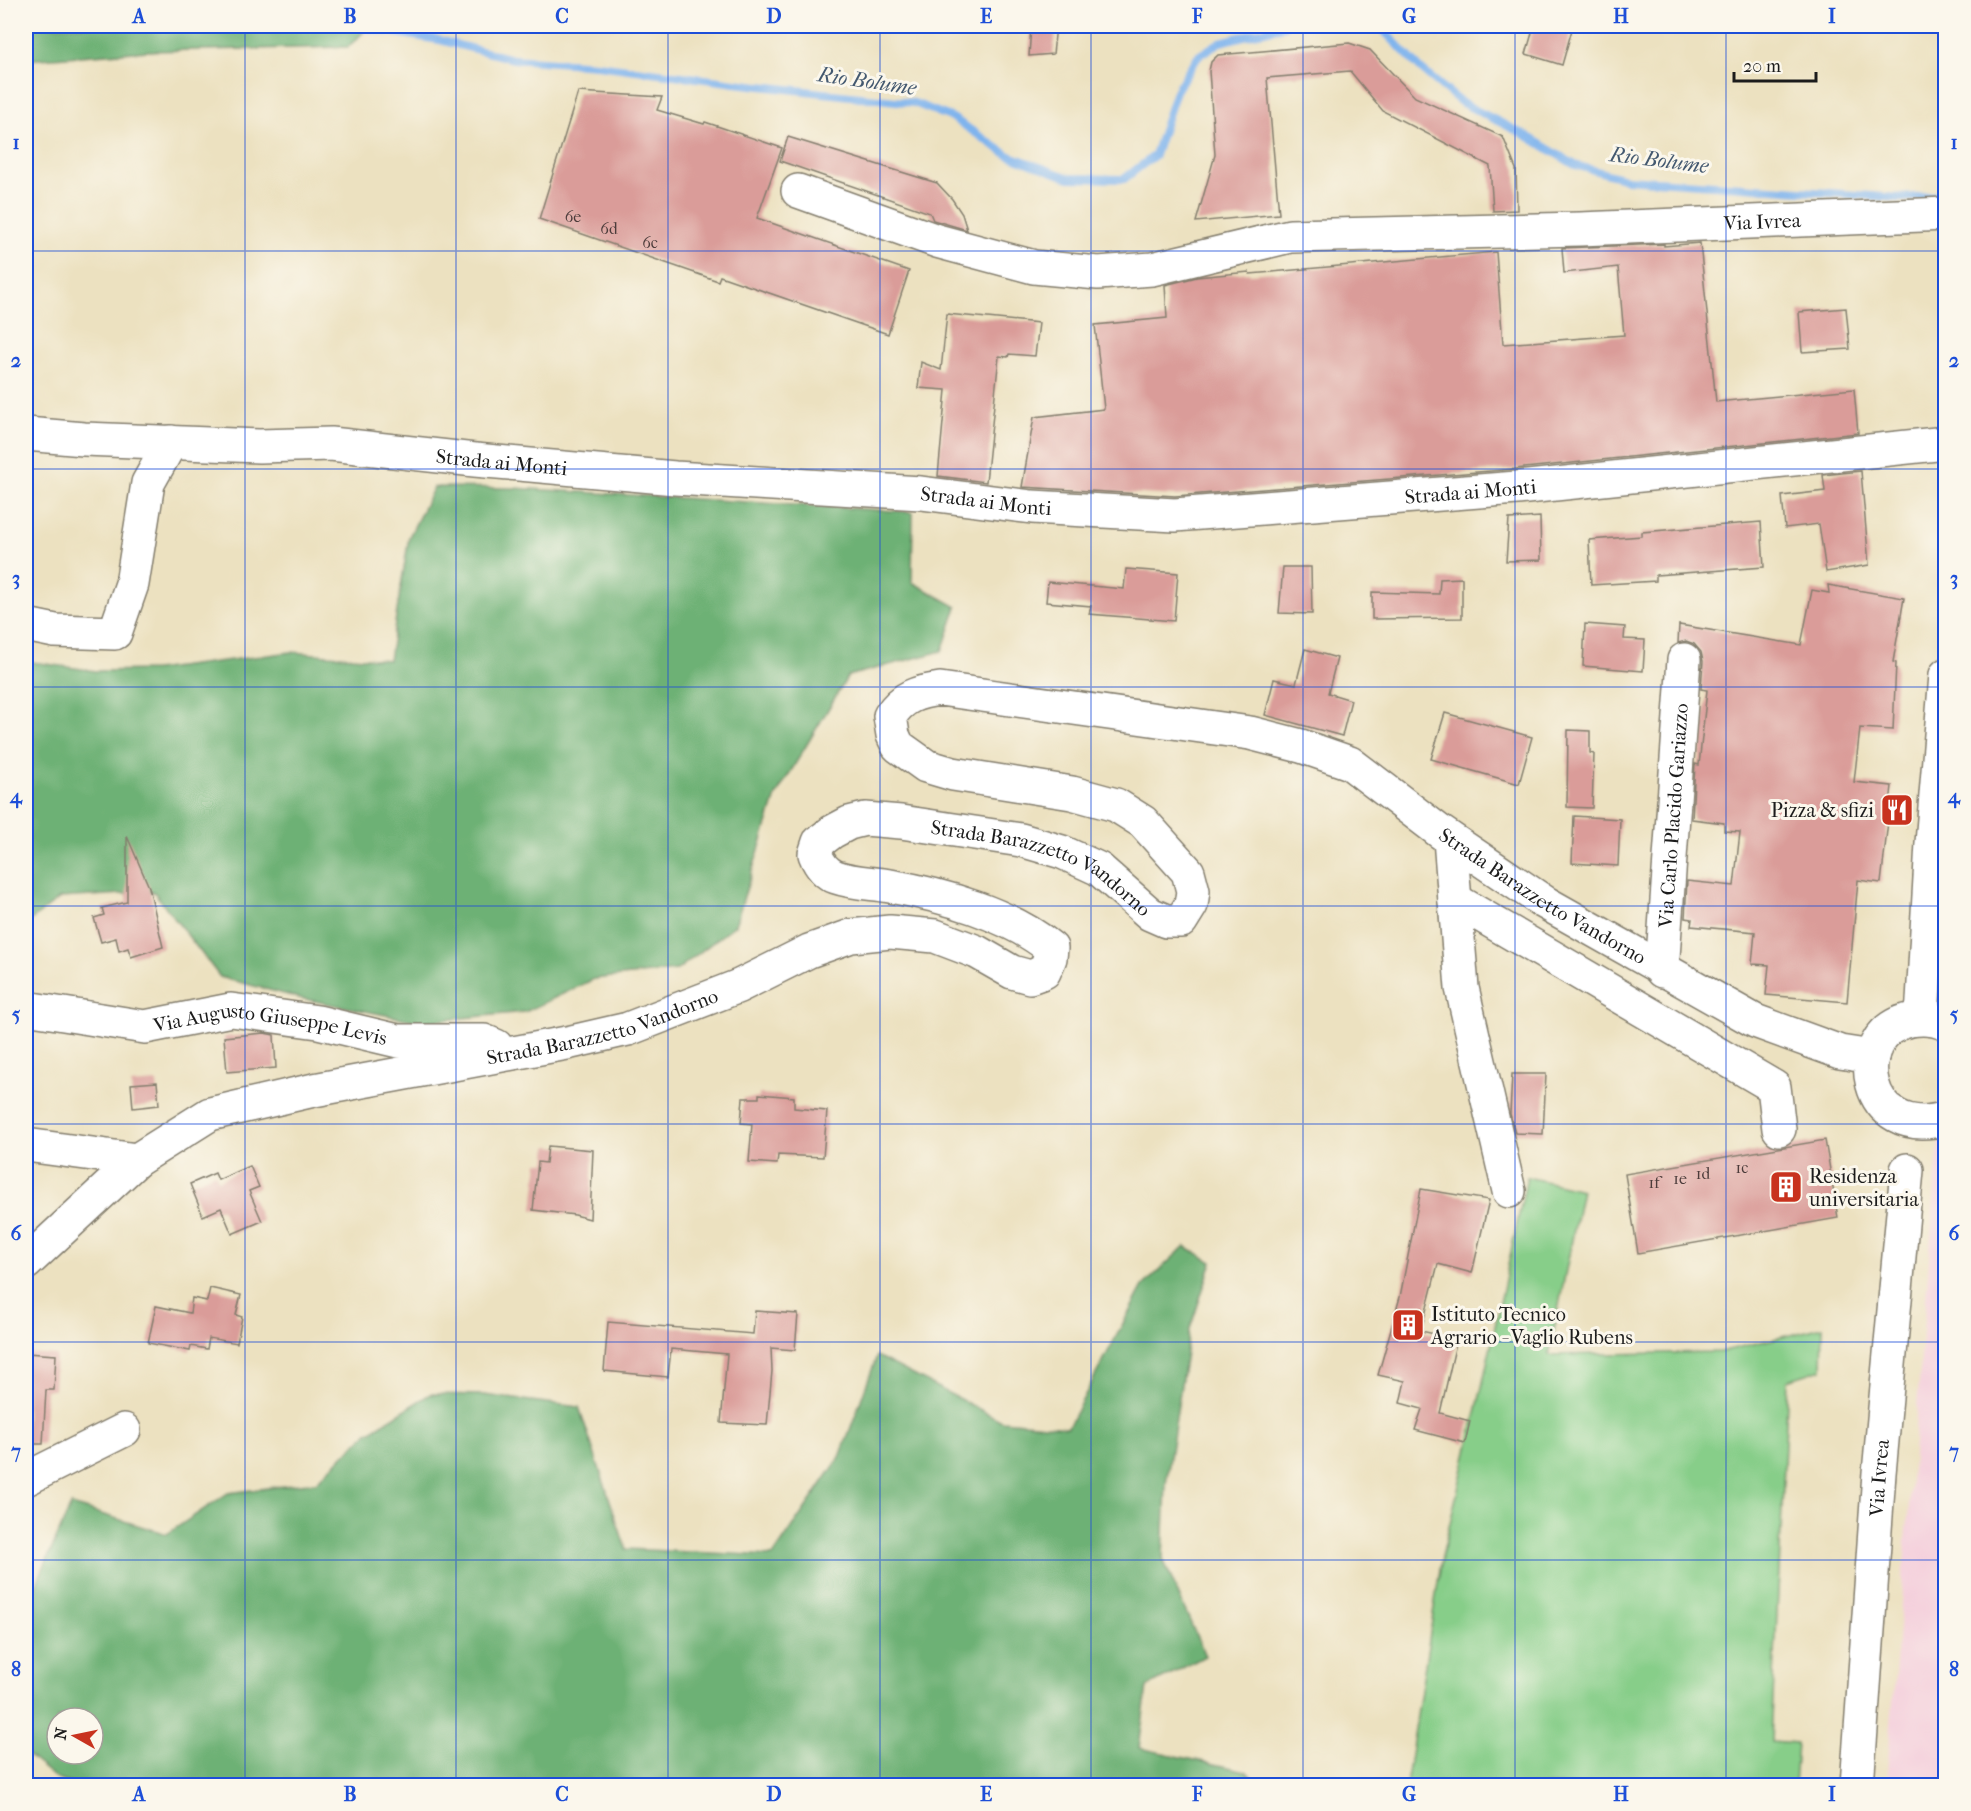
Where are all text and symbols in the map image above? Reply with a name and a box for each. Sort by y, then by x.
text: A [131,5,147,28]
text: B [343,5,357,28]
text: C [555,5,569,28]
text: D [766,5,782,28]
text: E [980,5,992,28]
text: F [1191,5,1203,28]
text: G [1402,5,1416,28]
text: H [1613,5,1629,28]
text: I [1828,5,1836,28]
scale bar [1734,45,1816,83]
text: 20 m [1743,56,1781,77]
water label: Rio Bolume [814,62,918,100]
text: 1 [12,131,20,154]
text: 1 [1950,131,1958,154]
water label: Rio Bolume [1606,142,1710,178]
house number: 6e [565,207,581,226]
street label: Via Ivrea [1722,208,1802,235]
house number: 6d [600,219,618,238]
house number: 6c [642,233,658,252]
text: 2 [11,349,21,372]
text: 2 [1949,349,1959,372]
street label: Strada ai Monti [435,444,568,480]
street label: Strada ai Monti [1404,475,1537,508]
street label: Strada ai Monti [919,482,1052,520]
text: 3 [12,567,20,590]
text: 3 [1950,567,1958,590]
street label: Via Carlo Placido Gariazzo [1654,702,1692,929]
text: 4 [9,785,23,809]
text: 4 [1947,785,1961,809]
restaurant icon: Pizza & sfizi [1879,792,1915,828]
place label: Pizza & sfizi [1771,799,1874,822]
street label: Strada Barazzetto Vandorno [929,815,1156,921]
street label: Strada Barazzetto Vandorno [1435,823,1650,969]
street label: Strada Barazzetto Vandorno [485,984,721,1069]
street label: Via Augusto Giuseppe Levis [150,999,390,1050]
text: 5 [12,1003,21,1026]
text: 5 [1950,1003,1959,1026]
house number: 1c [1736,1158,1748,1177]
house number: 1d [1696,1164,1711,1183]
place label: Residenza universitaria [1808,1165,1919,1211]
house number: 1e [1673,1169,1687,1188]
building icon: Residenza universitaria [1768,1169,1804,1205]
house number: 1f [1649,1173,1663,1192]
text: 6 [11,1222,23,1245]
text: 6 [1949,1222,1961,1245]
place label: Istituto Tecnico Agrario - Vaglio Rubens [1430,1303,1633,1349]
building icon: Istituto Tecnico Agrario - Vaglio Rubens [1390,1307,1426,1343]
street label: Via Ivrea [1864,1437,1894,1518]
text: 7 [10,1440,21,1463]
text: 7 [1948,1440,1959,1463]
text: 8 [11,1658,21,1681]
text: 8 [1949,1658,1959,1681]
north arrow [45,1706,105,1766]
text: N [50,1725,71,1741]
text: A [131,1783,147,1806]
text: B [343,1783,357,1806]
text: C [555,1783,569,1806]
text: D [766,1783,782,1806]
text: E [980,1783,992,1806]
text: F [1191,1783,1203,1806]
text: G [1402,1783,1416,1806]
text: H [1613,1783,1629,1806]
text: I [1828,1783,1836,1806]

